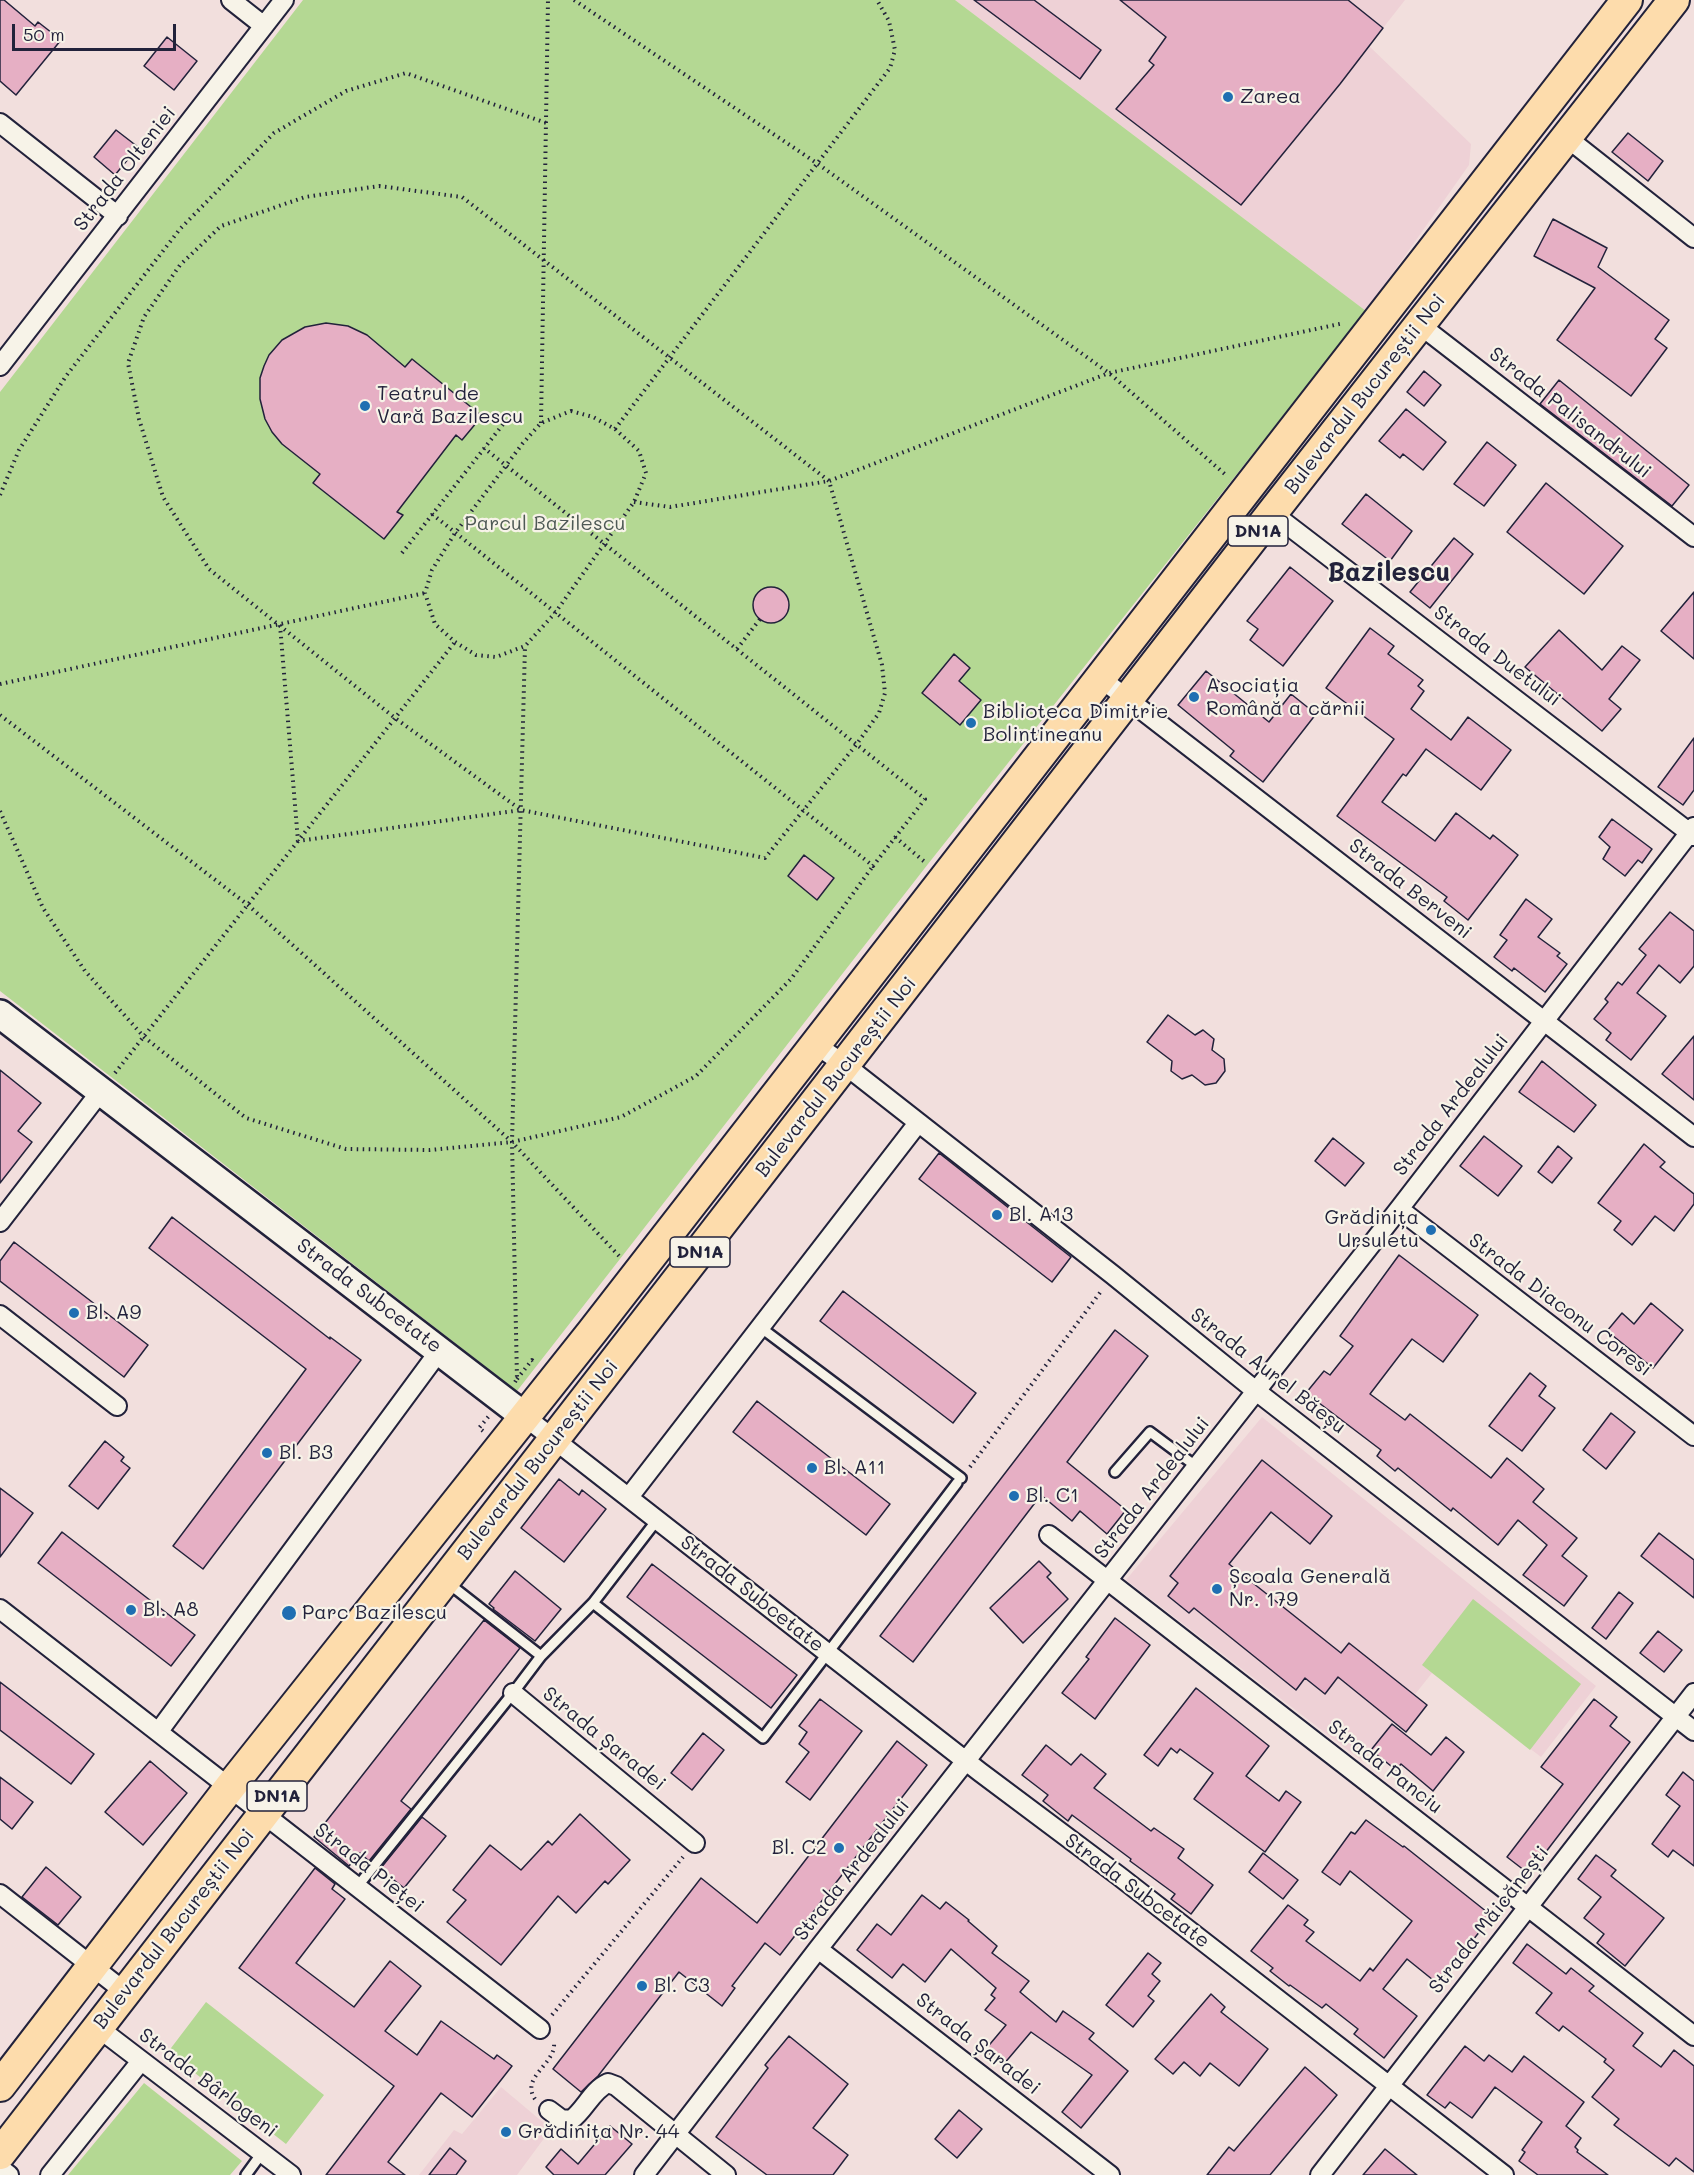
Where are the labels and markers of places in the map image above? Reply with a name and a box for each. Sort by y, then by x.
place label: Zarea [1240,85,1301,109]
marker: Zarea [1221,90,1235,104]
place label: Teatrul de Vară Bazilescu [377,382,523,429]
marker: Teatrul de Vară Bazilescu [358,399,372,413]
place label: Asociația Română a cărnii [1206,674,1365,721]
marker: Asociația Română a cărnii [1187,690,1201,704]
place label: Biblioteca Dimitrie Bolintineanu [983,700,1168,747]
marker: Biblioteca Dimitrie Bolintineanu [964,716,978,730]
place label: Bl. A13 [1009,1203,1073,1227]
place label: Grădinița Ursuletu [1324,1206,1419,1253]
marker: Bl. A13 [990,1208,1004,1222]
marker: Grădinița Ursuletu [1424,1223,1438,1237]
place label: Bl. A9 [86,1301,141,1325]
marker: Bl. A9 [67,1306,81,1320]
place label: Bl. B3 [279,1441,333,1465]
marker: Bl. B3 [260,1446,274,1460]
place label: Bl. A11 [824,1456,885,1480]
marker: Bl. A11 [805,1461,819,1475]
place label: Bl. C1 [1026,1484,1079,1508]
marker: Bl. C1 [1007,1489,1021,1503]
place label: Școala Generală Nr. 179 [1229,1565,1391,1612]
marker: Școala Generală Nr. 179 [1210,1582,1224,1596]
place label: Bl. A8 [143,1598,199,1622]
place label: Parc Bazilescu [302,1601,447,1625]
marker: Bl. A8 [124,1603,138,1617]
marker: Parc Bazilescu [280,1604,298,1622]
place label: Bl. C2 [772,1836,827,1860]
marker: Bl. C2 [832,1841,846,1855]
place label: Bl. C3 [654,1974,710,1998]
marker: Bl. C3 [635,1979,649,1993]
place label: Grădinița Nr. 44 [518,2120,680,2144]
marker: Grădinița Nr. 44 [499,2125,513,2139]

